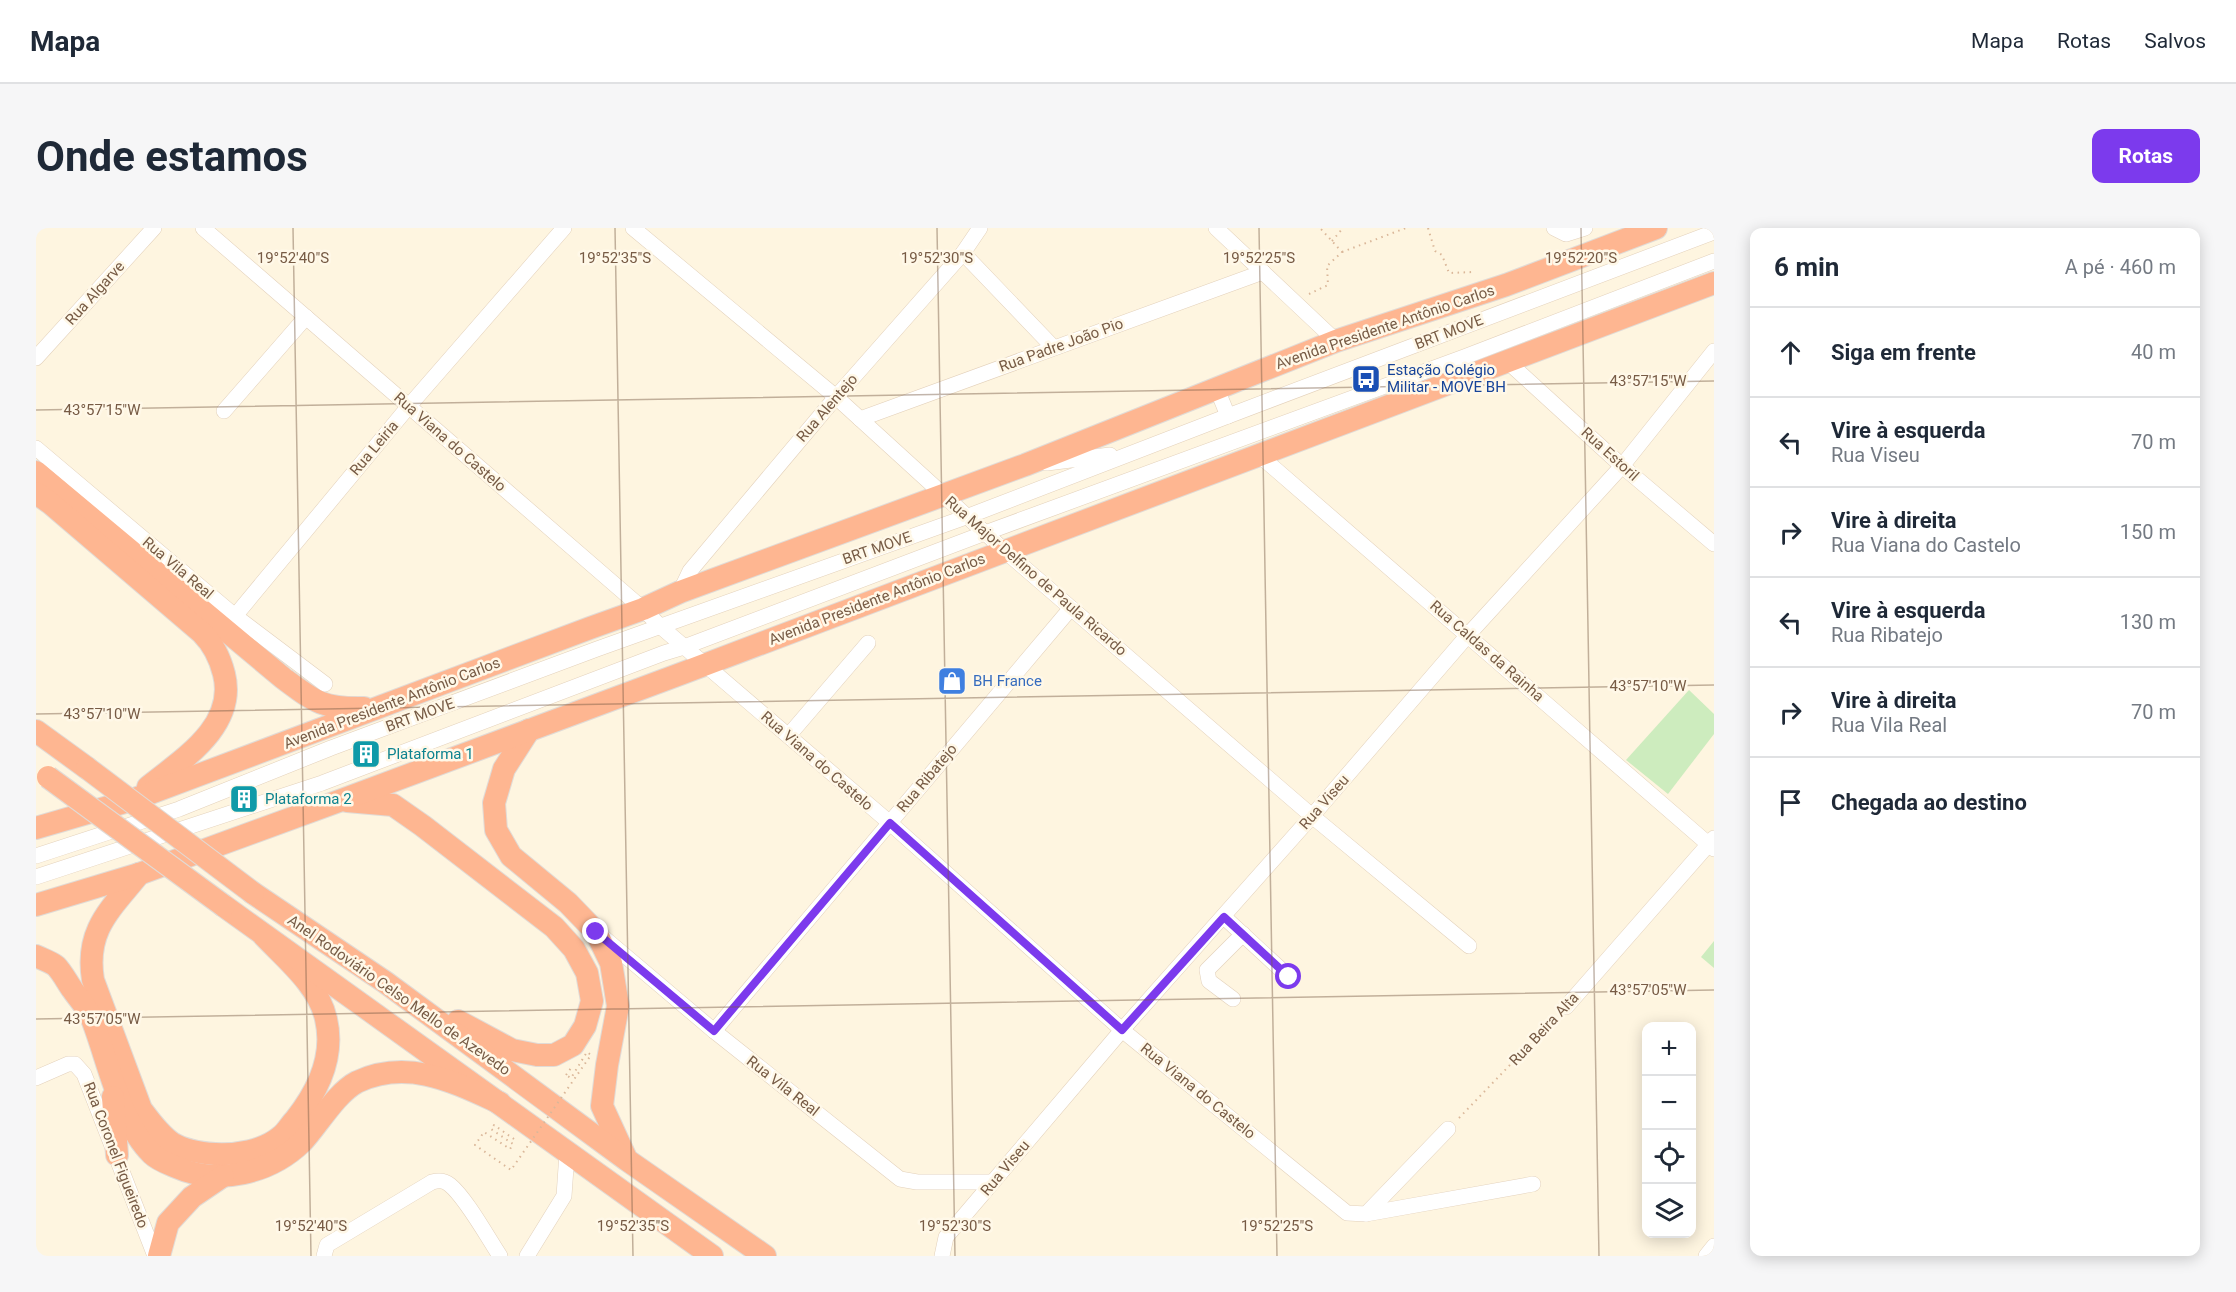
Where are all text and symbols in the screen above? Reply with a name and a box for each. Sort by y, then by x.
text: Mapa [30,25,100,58]
text: Mapa [1971,29,2024,53]
text: Rotas [2057,29,2111,53]
text: Salvos [2144,29,2206,53]
button: Rotas [2092,129,2200,183]
text: Onde estamos [36,132,308,181]
text: 19°52'40"S [257,249,329,267]
text: 19°52'35"S [579,249,651,267]
text: 19°52'30"S [901,249,973,267]
text: 19°52'25"S [1223,249,1295,267]
text: 19°52'20"S [1545,249,1617,267]
text: 6 min [1774,252,1839,282]
text: A pé · 460 m [2065,255,2176,279]
street label: Rua Algarve [62,257,128,329]
street label: Avenida Presidente Antônio Carlos [1273,281,1497,373]
street label: BRT MOVE [1412,311,1486,353]
street label: Rua Padre João Pio [996,314,1126,376]
icon: ahead [1774,336,1807,369]
text: Siga em frente [1831,340,1976,365]
text: 40 m [2131,340,2176,364]
place label: Estação Colégio Militar - MOVE BH [1387,361,1506,396]
bus stop icon: Estação Colégio Militar - MOVE BH [1350,363,1382,395]
street label: Rua Alentejo [793,370,861,446]
text: 43°57'15"W [1610,372,1686,390]
street label: Rua Viana do Castelo [390,388,510,496]
text: 43°57'15"W [64,401,140,419]
street label: Rua Leiria [346,417,402,479]
text: Vire à esquerda [1831,418,1985,443]
street label: Rua Estoril [1577,423,1643,485]
icon: left [1774,426,1807,459]
text: 70 m [2131,430,2176,454]
text: Rua Viseu [1831,443,1920,467]
street label: Rua Major Delfino de Paula Ricardo [942,492,1130,660]
text: Vire à direita [1831,508,1957,533]
icon: right [1774,516,1807,549]
text: 150 m [2120,520,2176,544]
street label: BRT MOVE [840,528,914,568]
street label: Rua Vila Real [139,533,217,603]
text: Rua Viana do Castelo [1831,533,2021,557]
street label: Avenida Presidente Antônio Carlos [766,549,988,649]
street label: Rua Caldas da Rainha [1426,597,1548,705]
text: Vire à esquerda [1831,598,1985,623]
icon: left [1774,606,1807,639]
text: 130 m [2120,610,2176,634]
text: Rua Ribatejo [1831,623,1943,647]
street label: Avenida Presidente Antônio Carlos [281,653,503,753]
shop icon: BH France [936,665,968,697]
place label: BH France [973,672,1042,690]
text: 43°57'10"W [1610,677,1686,695]
text: Vire à direita [1831,688,1957,713]
street label: BRT MOVE [383,694,457,736]
icon: right [1774,696,1807,729]
text: 70 m [2131,700,2176,724]
text: 43°57'10"W [64,705,140,723]
street label: Rua Viana do Castelo [757,707,877,815]
text: Rua Vila Real [1831,713,1947,737]
building icon: Plataforma 1 [350,738,382,770]
street label: Rua Ribatejo [893,740,961,816]
place label: Plataforma 1 [387,745,474,763]
street label: Rua Viseu [1295,771,1353,833]
building icon: Plataforma 2 [228,783,260,815]
icon: arrive [1774,786,1807,819]
place label: Plataforma 2 [265,790,352,808]
text: Chegada ao destino [1831,790,2027,815]
street label: Anel Rodoviário Celso Mello de Azevedo [284,911,514,1079]
route end [582,918,608,944]
route start [1275,963,1301,989]
text: 43°57'05"W [1610,981,1686,999]
street label: Rua Beira Alta [1506,989,1582,1069]
text: 43°57'05"W [64,1010,140,1028]
map controls [1642,1022,1696,1238]
button: + [1642,1022,1696,1076]
street label: Rua Viana do Castelo [1137,1039,1259,1143]
street label: Rua Vila Real [743,1052,823,1120]
button: − [1642,1076,1696,1130]
street label: Rua Coronel Figueiredo [80,1079,152,1231]
button: locate [1642,1130,1696,1184]
street label: Rua Viseu [977,1137,1033,1199]
button: layers [1642,1184,1696,1238]
text: 19°52'40"S [275,1217,347,1235]
text: 19°52'35"S [597,1217,669,1235]
text: 19°52'30"S [919,1217,991,1235]
text: 19°52'25"S [1241,1217,1313,1235]

